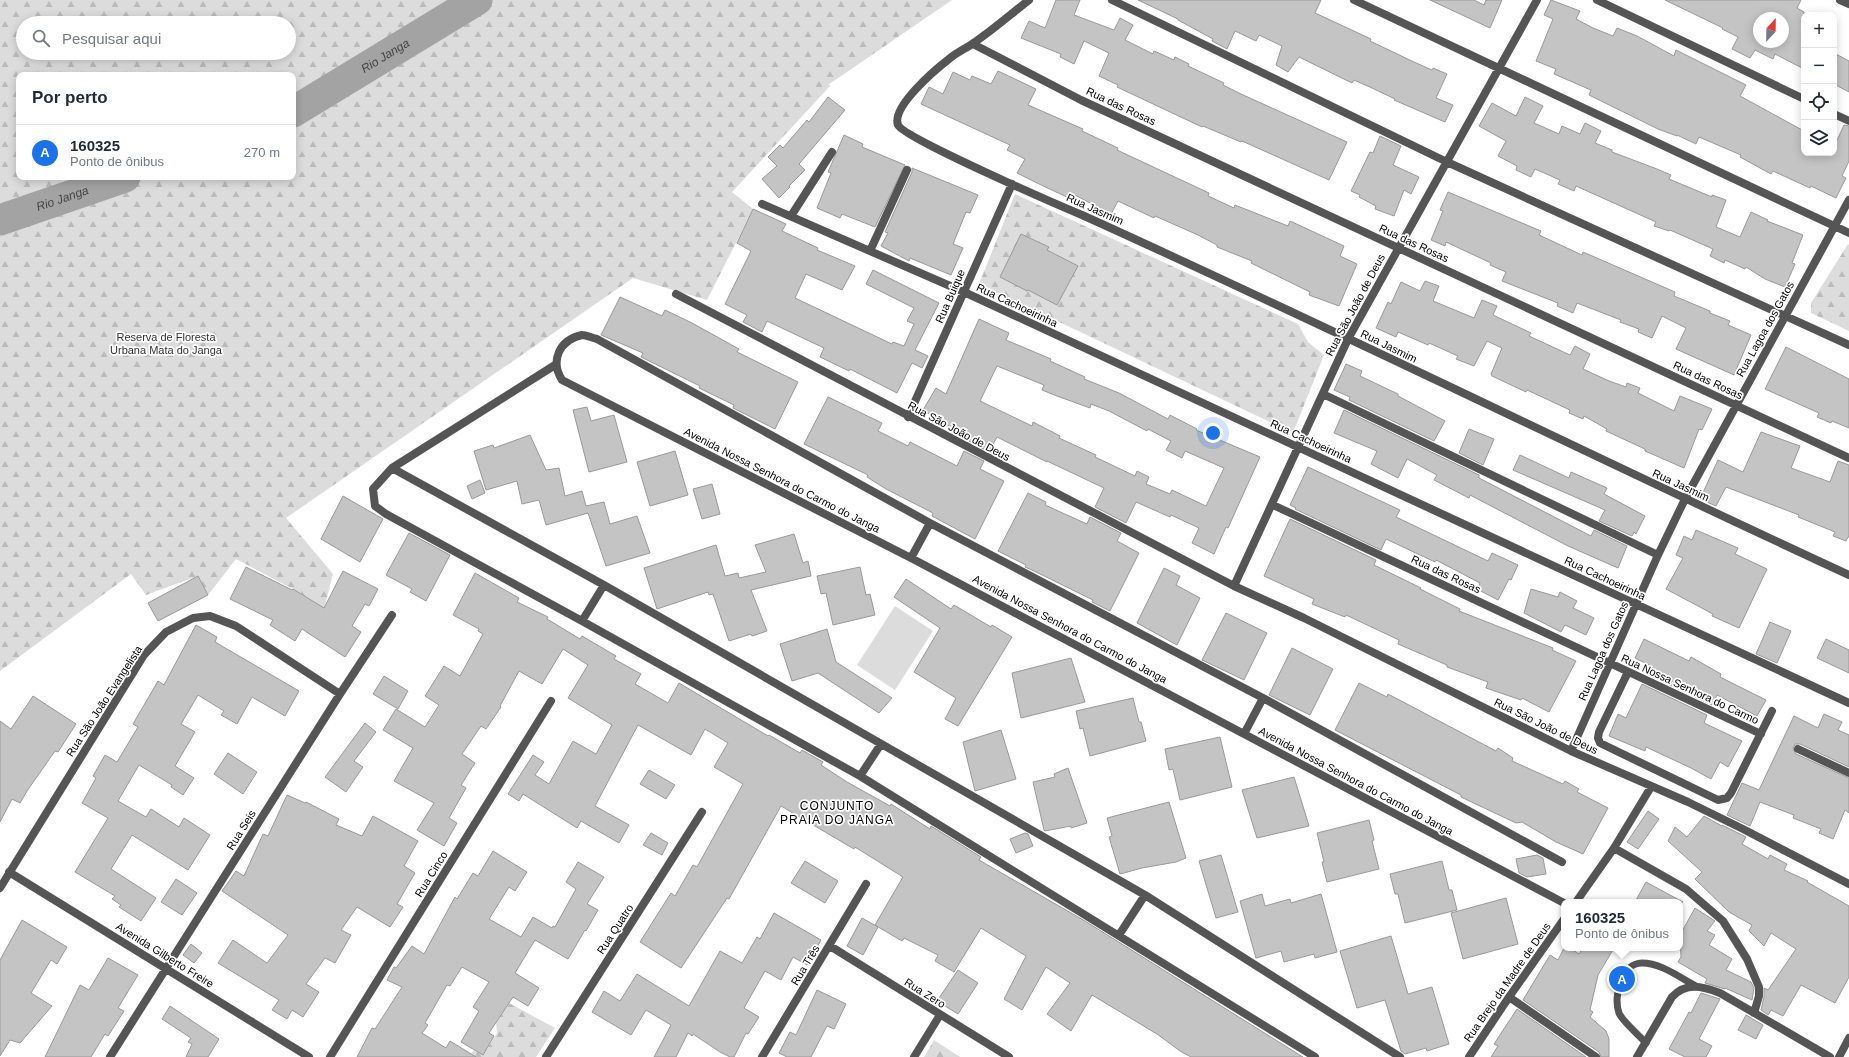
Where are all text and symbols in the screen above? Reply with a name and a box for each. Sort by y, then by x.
north arrow [1753,12,1789,48]
map controls [1801,12,1837,156]
button: + [1801,12,1837,48]
search box [16,16,296,60]
icon: search [30,27,52,49]
text: Pesquisar aqui [62,30,161,47]
water label: Rio Janga [358,36,412,76]
button: − [1801,48,1837,84]
button: locate [1801,84,1837,120]
street label: Rua das Rosas [1084,85,1158,128]
text: Por perto [32,88,108,107]
button: layers [1801,120,1837,156]
text: 160325 [70,137,120,154]
text: A [40,145,50,160]
text: 270 m [244,145,280,160]
text: Ponto de ônibus [70,154,164,169]
water label: Rio Janga [35,183,91,214]
street label: Rua Jasmim [1065,191,1125,227]
street label: Rua das Rosas [1377,222,1451,265]
street label: Rua São João de Deus [1323,252,1387,358]
street label: Rua Buique [933,267,967,325]
street label: Rua Lagoa dos Gatos [1734,279,1796,379]
street label: Rua Cachoeirinha [975,281,1060,329]
street label: Rua Jasmim [1359,327,1419,365]
park label: Reserva de Floresta Urbana Mata do Janga [110,331,223,356]
street label: Rua das Rosas [1671,359,1745,402]
street label: Rua São João de Deus [906,399,1012,463]
street label: Rua Cachoeirinha [1269,417,1354,465]
your location [1203,423,1223,443]
street label: Avenida Nossa Senhora do Carmo do Janga [682,425,883,535]
street label: Rua Jasmim [1651,467,1711,503]
street label: Rua das Rosas [1409,553,1483,596]
street label: Rua Cachoeirinha [1563,554,1648,602]
street label: Avenida Nossa Senhora do Carmo do Janga [971,573,1170,686]
street label: Rua Lagoa dos Gatos [1576,599,1630,702]
street label: Rua São João Evangelista [64,643,145,759]
street label: Rua Nossa Senhora do Carmo [1619,652,1761,726]
street label: Rua São João de Deus [1492,696,1600,757]
street label: Avenida Nossa Senhora do Carmo do Janga [1257,725,1456,838]
district label: CONJUNTO PRAIA DO JANGA [780,799,894,827]
street label: Rua Seis [224,807,258,852]
street label: Rua Cinco [412,849,450,899]
popup [1561,899,1683,951]
street label: Rua Quatro [594,902,636,956]
text: 160325 [1575,909,1625,926]
street label: Avenida Gilberto Freire [114,920,216,990]
street label: Rua Brejo da Madre de Deus [1461,920,1553,1044]
text: Ponto de ônibus [1575,926,1669,941]
street label: Rua Três [788,942,822,987]
pin: A [1609,964,1635,994]
street label: Rua Zero [902,976,948,1010]

